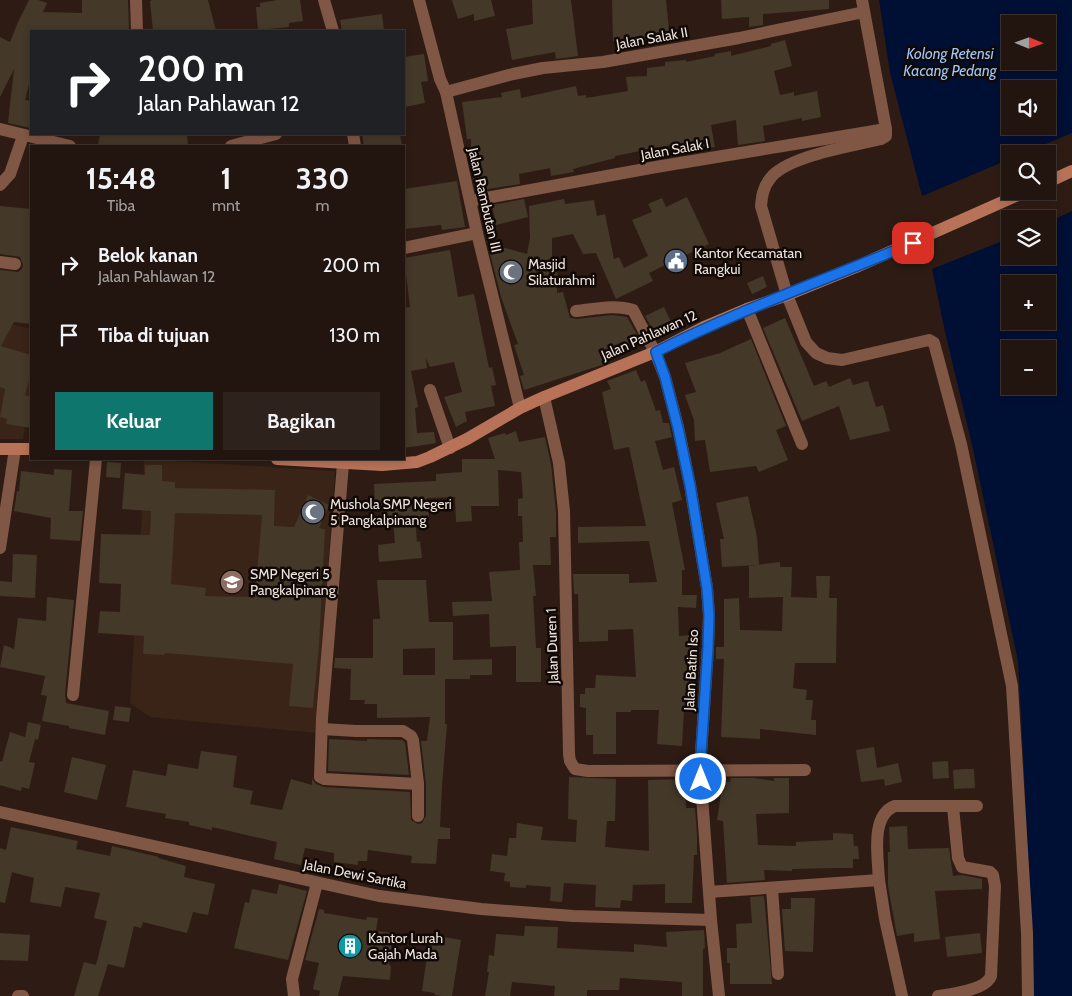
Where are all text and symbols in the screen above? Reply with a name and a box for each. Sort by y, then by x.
north arrow [1001,15,1056,70]
map controls [1001,15,1056,395]
street label: Jalan Salak II [614,23,689,53]
water label: Kolong Retensi Kacang Pedang [903,45,998,80]
text: 200 m [138,47,244,90]
icon: right [55,50,120,115]
button: sound [1001,80,1056,135]
text: Jalan Pahlawan 12 [138,90,300,117]
street label: Jalan Salak I [638,134,711,164]
street label: Jalan Rambutan III [464,145,506,254]
button: search [1001,145,1056,200]
text: 15:48 [86,160,156,197]
text: 1 [220,160,232,197]
text: 330 [296,160,349,197]
text: Tiba [107,196,135,215]
text: mnt [212,196,240,215]
text: m [316,196,330,215]
button: layers [1001,210,1056,265]
pin [892,222,934,264]
icon: arrive [899,229,927,257]
text: Belok kanan [98,244,198,267]
place label: Kantor Kecamatan Rangkui [694,244,802,278]
public building icon: Kantor Kecamatan Rangkui [663,248,689,274]
icon: right [55,251,83,279]
text: 200 m [323,254,380,277]
place label: Masjid Silaturahmi [528,255,595,289]
mosque icon: Masjid Silaturahmi [498,259,524,285]
text: Jalan Pahlawan 12 [98,267,216,286]
button: + [1001,275,1056,330]
street label: Jalan Pahlawan 12 [597,306,700,365]
icon: arrive [55,321,83,349]
text: Tiba di tujuan [98,324,209,347]
text: 130 m [329,324,380,347]
button: − [1001,340,1056,395]
button: Keluar [55,392,213,450]
button: Bagikan [223,392,380,450]
place label: Mushola SMP Negeri 5 Pangkalpinang [330,495,452,529]
mosque icon: Mushola SMP Negeri 5 Pangkalpinang [300,499,326,525]
place label: SMP Negeri 5 Pangkalpinang [250,565,337,599]
school or university icon: SMP Negeri 5 Pangkalpinang [219,569,245,595]
street label: Jalan Duren 1 [542,608,562,685]
street label: Jalan Batin Iso [680,628,702,712]
position arrow [674,752,726,804]
street label: Jalan Dewi Sartika [301,855,408,893]
place label: Kantor Lurah Gajah Mada [368,929,443,963]
building icon: Kantor Lurah Gajah Mada [337,933,363,959]

